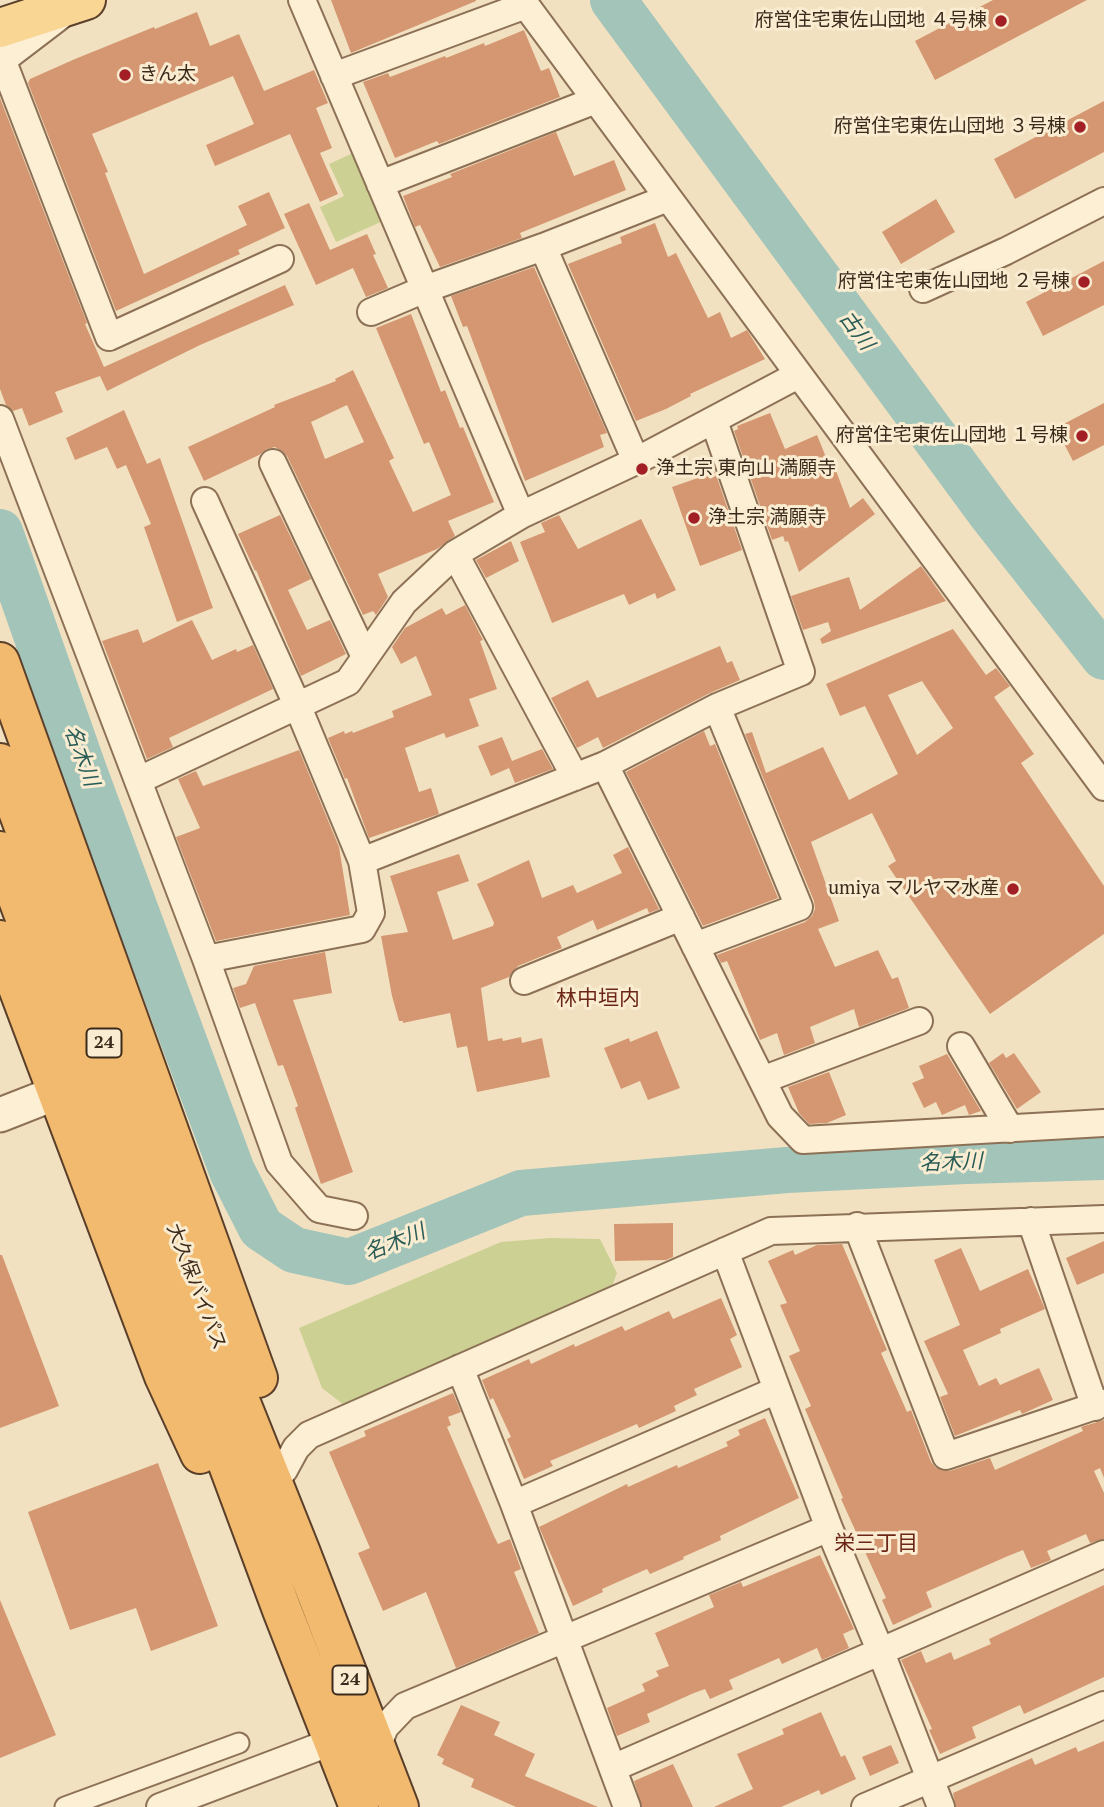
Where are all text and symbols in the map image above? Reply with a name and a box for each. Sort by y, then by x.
place label: 府営住宅東佐山団地 ４号棟 [754,10,987,32]
marker: 府営住宅東佐山団地 ４号棟 [993,13,1009,29]
place label: きん太 [139,64,196,86]
marker: きん太 [117,67,133,83]
place label: 府営住宅東佐山団地 ３号棟 [833,116,1066,138]
marker: 府営住宅東佐山団地 ３号棟 [1072,119,1088,135]
place label: 府営住宅東佐山団地 ２号棟 [837,271,1070,293]
marker: 府営住宅東佐山団地 ２号棟 [1076,274,1092,290]
water label: 古川 [833,307,879,355]
place label: 府営住宅東佐山団地 １号棟 [835,425,1068,447]
marker: 府営住宅東佐山団地 １号棟 [1074,428,1090,444]
place label: 浄土宗 東向山 満願寺 [656,458,836,480]
marker: 浄土宗 東向山 満願寺 [634,461,650,477]
place label: 浄土宗 満願寺 [708,507,827,529]
marker: 浄土宗 満願寺 [686,510,702,526]
water label: 名木川 [58,722,104,790]
place label: umiya マルヤマ水産 [828,878,999,900]
marker: umiya マルヤマ水産 [1005,881,1021,897]
district label: 林中垣内 [556,986,640,1012]
road number: 24 [86,1028,122,1058]
water label: 名木川 [919,1149,983,1177]
water label: 名木川 [361,1220,429,1266]
street label: 大久保バイパス [162,1221,230,1353]
district label: 栄三丁目 [834,1531,918,1557]
road number: 24 [332,1666,368,1694]

